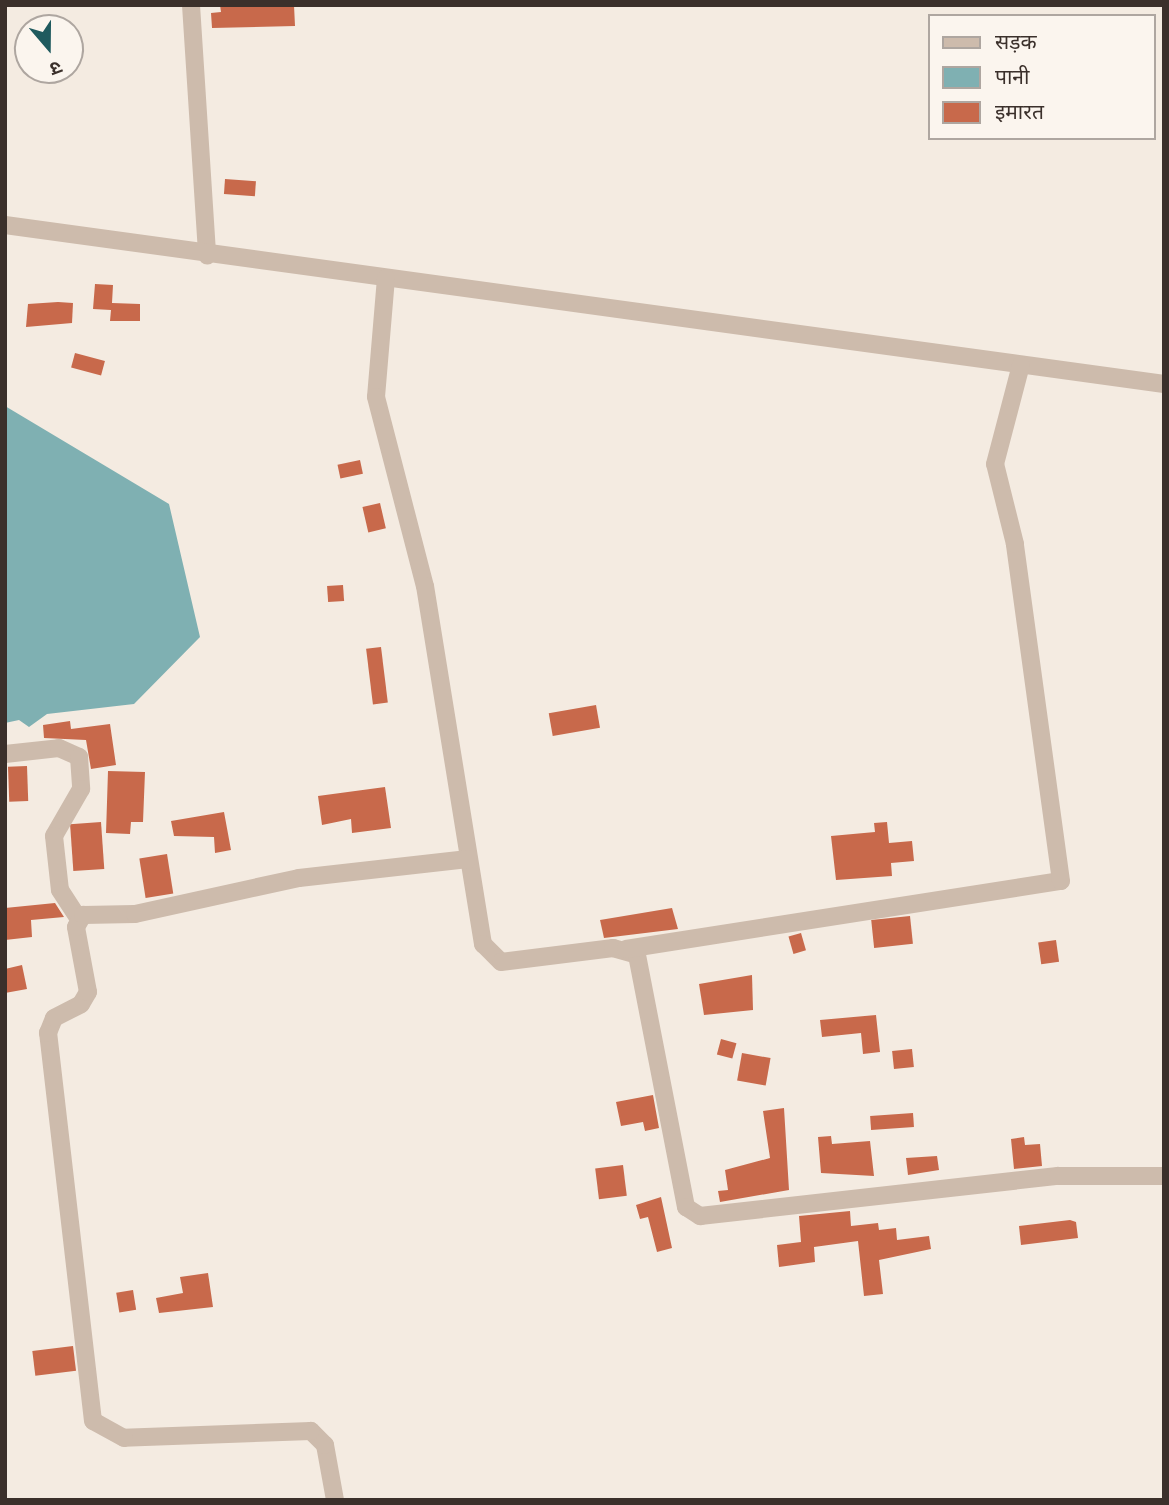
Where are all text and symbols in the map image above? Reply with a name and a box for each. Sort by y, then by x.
north arrow [14,14,84,84]
legend [928,14,1155,140]
text: सड़क [995,27,1037,57]
text: उ [46,53,66,82]
text: पानी [995,62,1029,92]
text: इमारत [995,97,1044,127]

